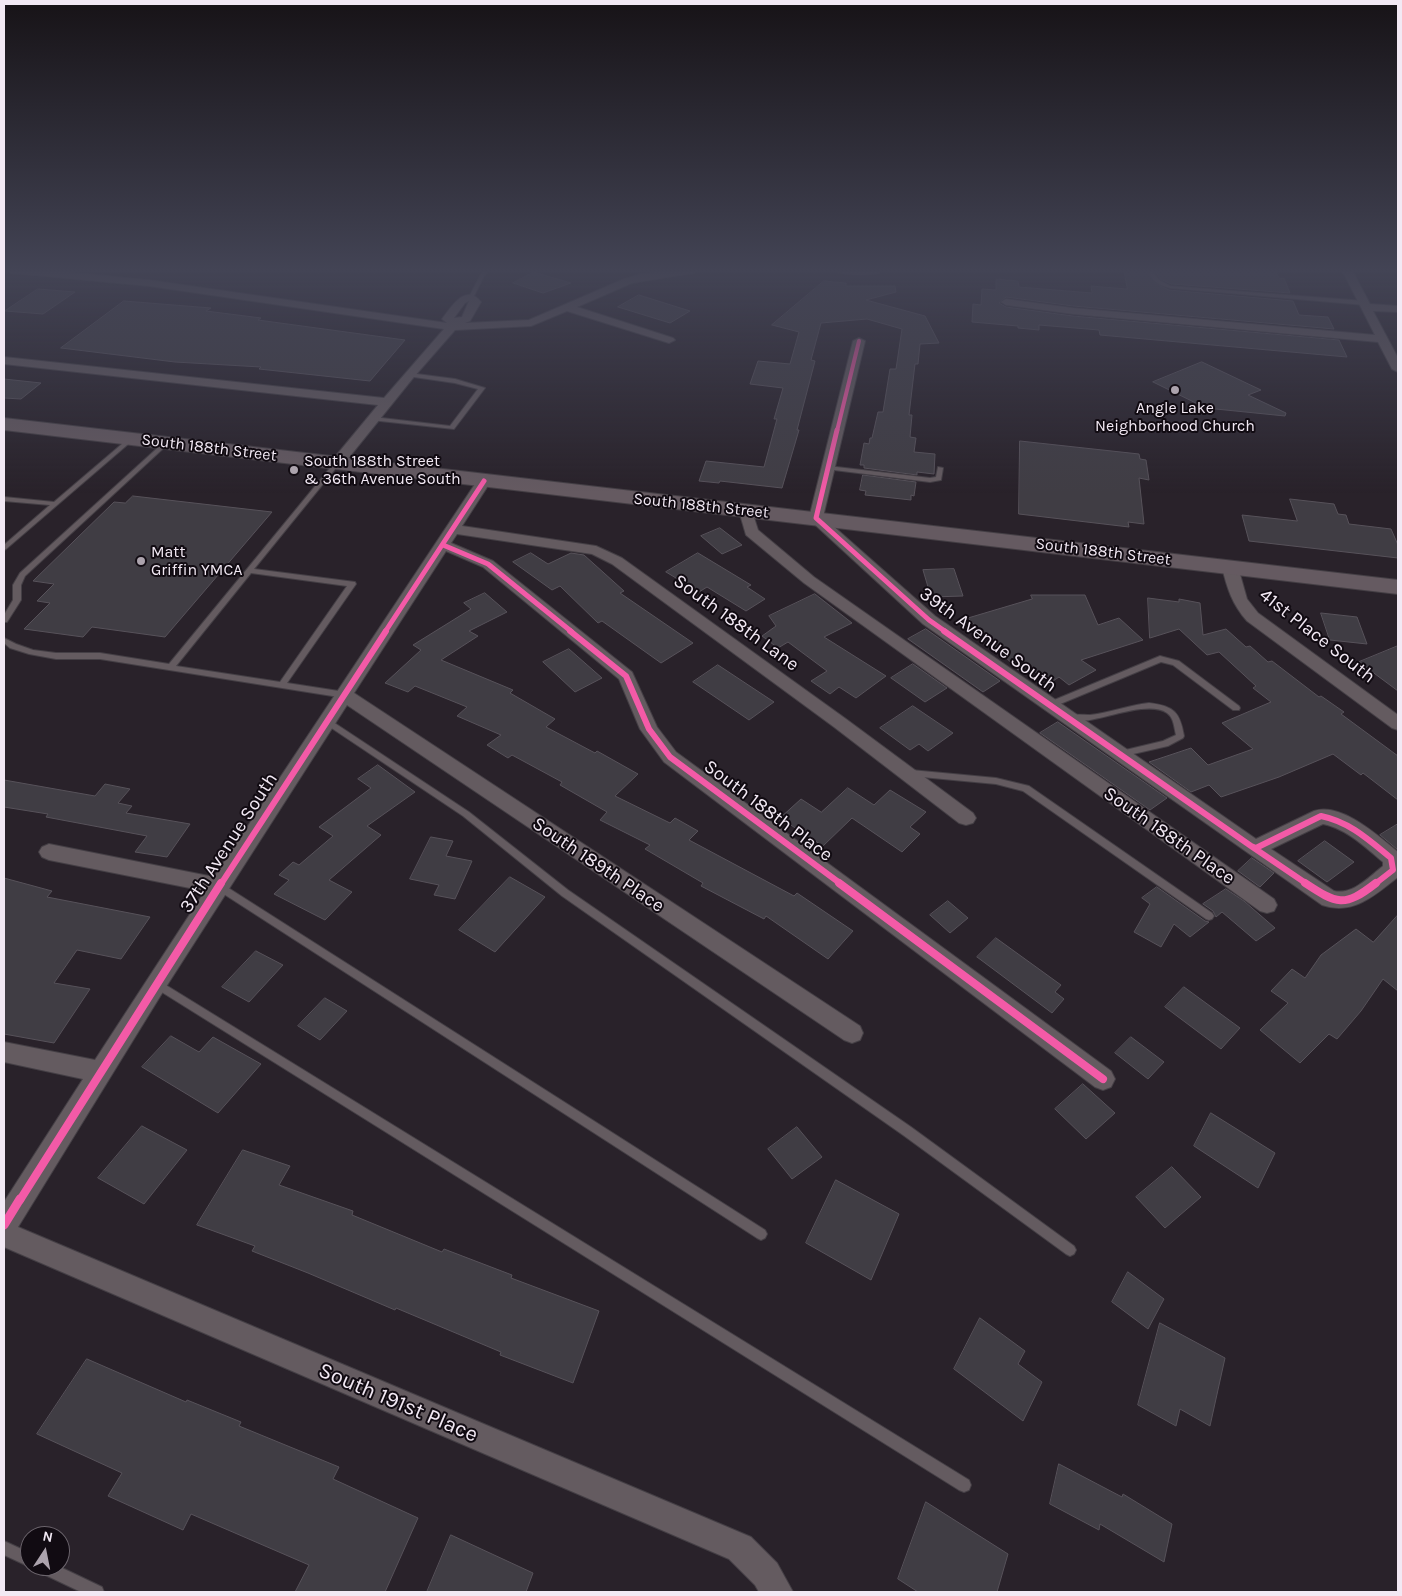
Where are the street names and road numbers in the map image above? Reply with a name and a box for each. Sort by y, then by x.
street label: South 188th Street [140,430,278,466]
street label: South 188th Street [632,489,770,523]
street label: South 188th Street [1034,534,1172,570]
street label: South 188th Lane [669,570,803,676]
street label: 39th Avenue South [915,582,1061,698]
street label: 41st Place South [1254,584,1380,688]
street label: South 188th Place [699,755,837,867]
street label: 37th Avenue South [175,769,283,917]
street label: South 188th Place [1099,782,1239,890]
street label: South 189th Place [528,812,668,918]
street label: South 191st Place [314,1357,482,1449]

